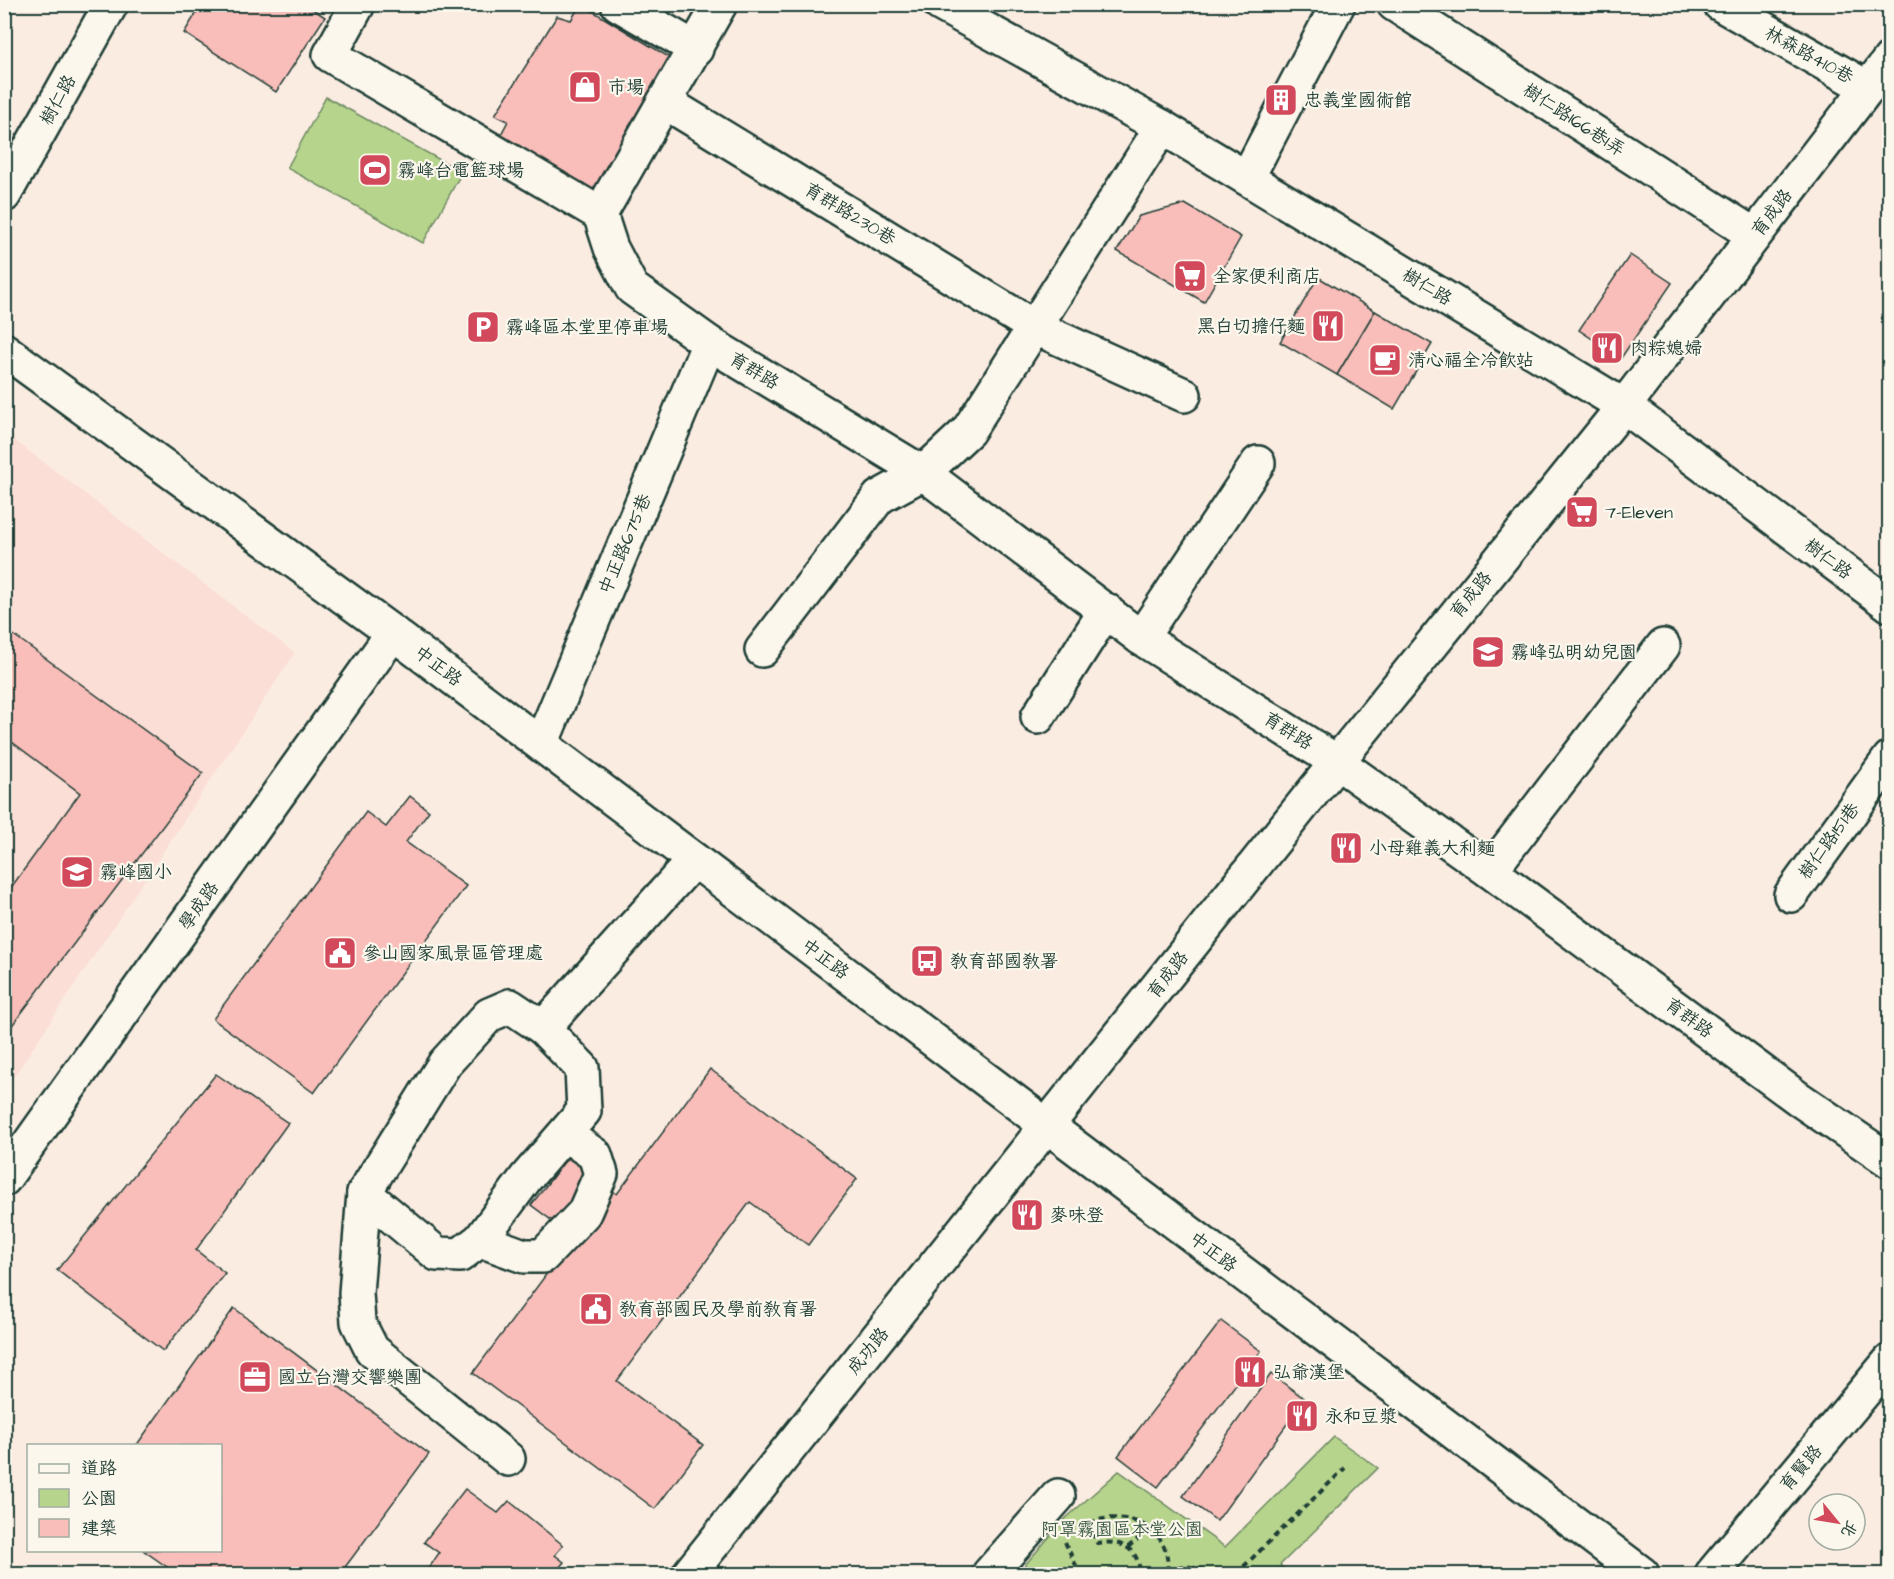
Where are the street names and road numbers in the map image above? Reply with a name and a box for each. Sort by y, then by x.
street label: 林森路410巷 [1760,20,1858,90]
street label: 樹仁路 [34,70,82,130]
street label: 樹仁路166巷1弄 [1518,78,1630,162]
street label: 育群路230巷 [799,177,901,251]
street label: 育成路 [1746,184,1798,242]
street label: 樹仁路 [1397,262,1457,312]
street label: 育群路 [724,346,784,396]
street label: 中正路675巷 [593,490,657,598]
street label: 樹仁路 [1799,533,1857,585]
street label: 育成路 [1444,566,1498,624]
street label: 中正路 [409,640,467,692]
street label: 育群路 [1258,706,1318,756]
street label: 樹仁路151巷 [1793,798,1865,884]
street label: 學成路 [173,877,225,935]
street label: 中正路 [796,933,854,985]
street label: 育成路 [1142,946,1194,1004]
street label: 育群路 [1660,992,1718,1044]
street label: 中正路 [1184,1226,1242,1278]
street label: 成功路 [841,1322,895,1380]
street label: 育賢路 [1774,1439,1828,1497]

